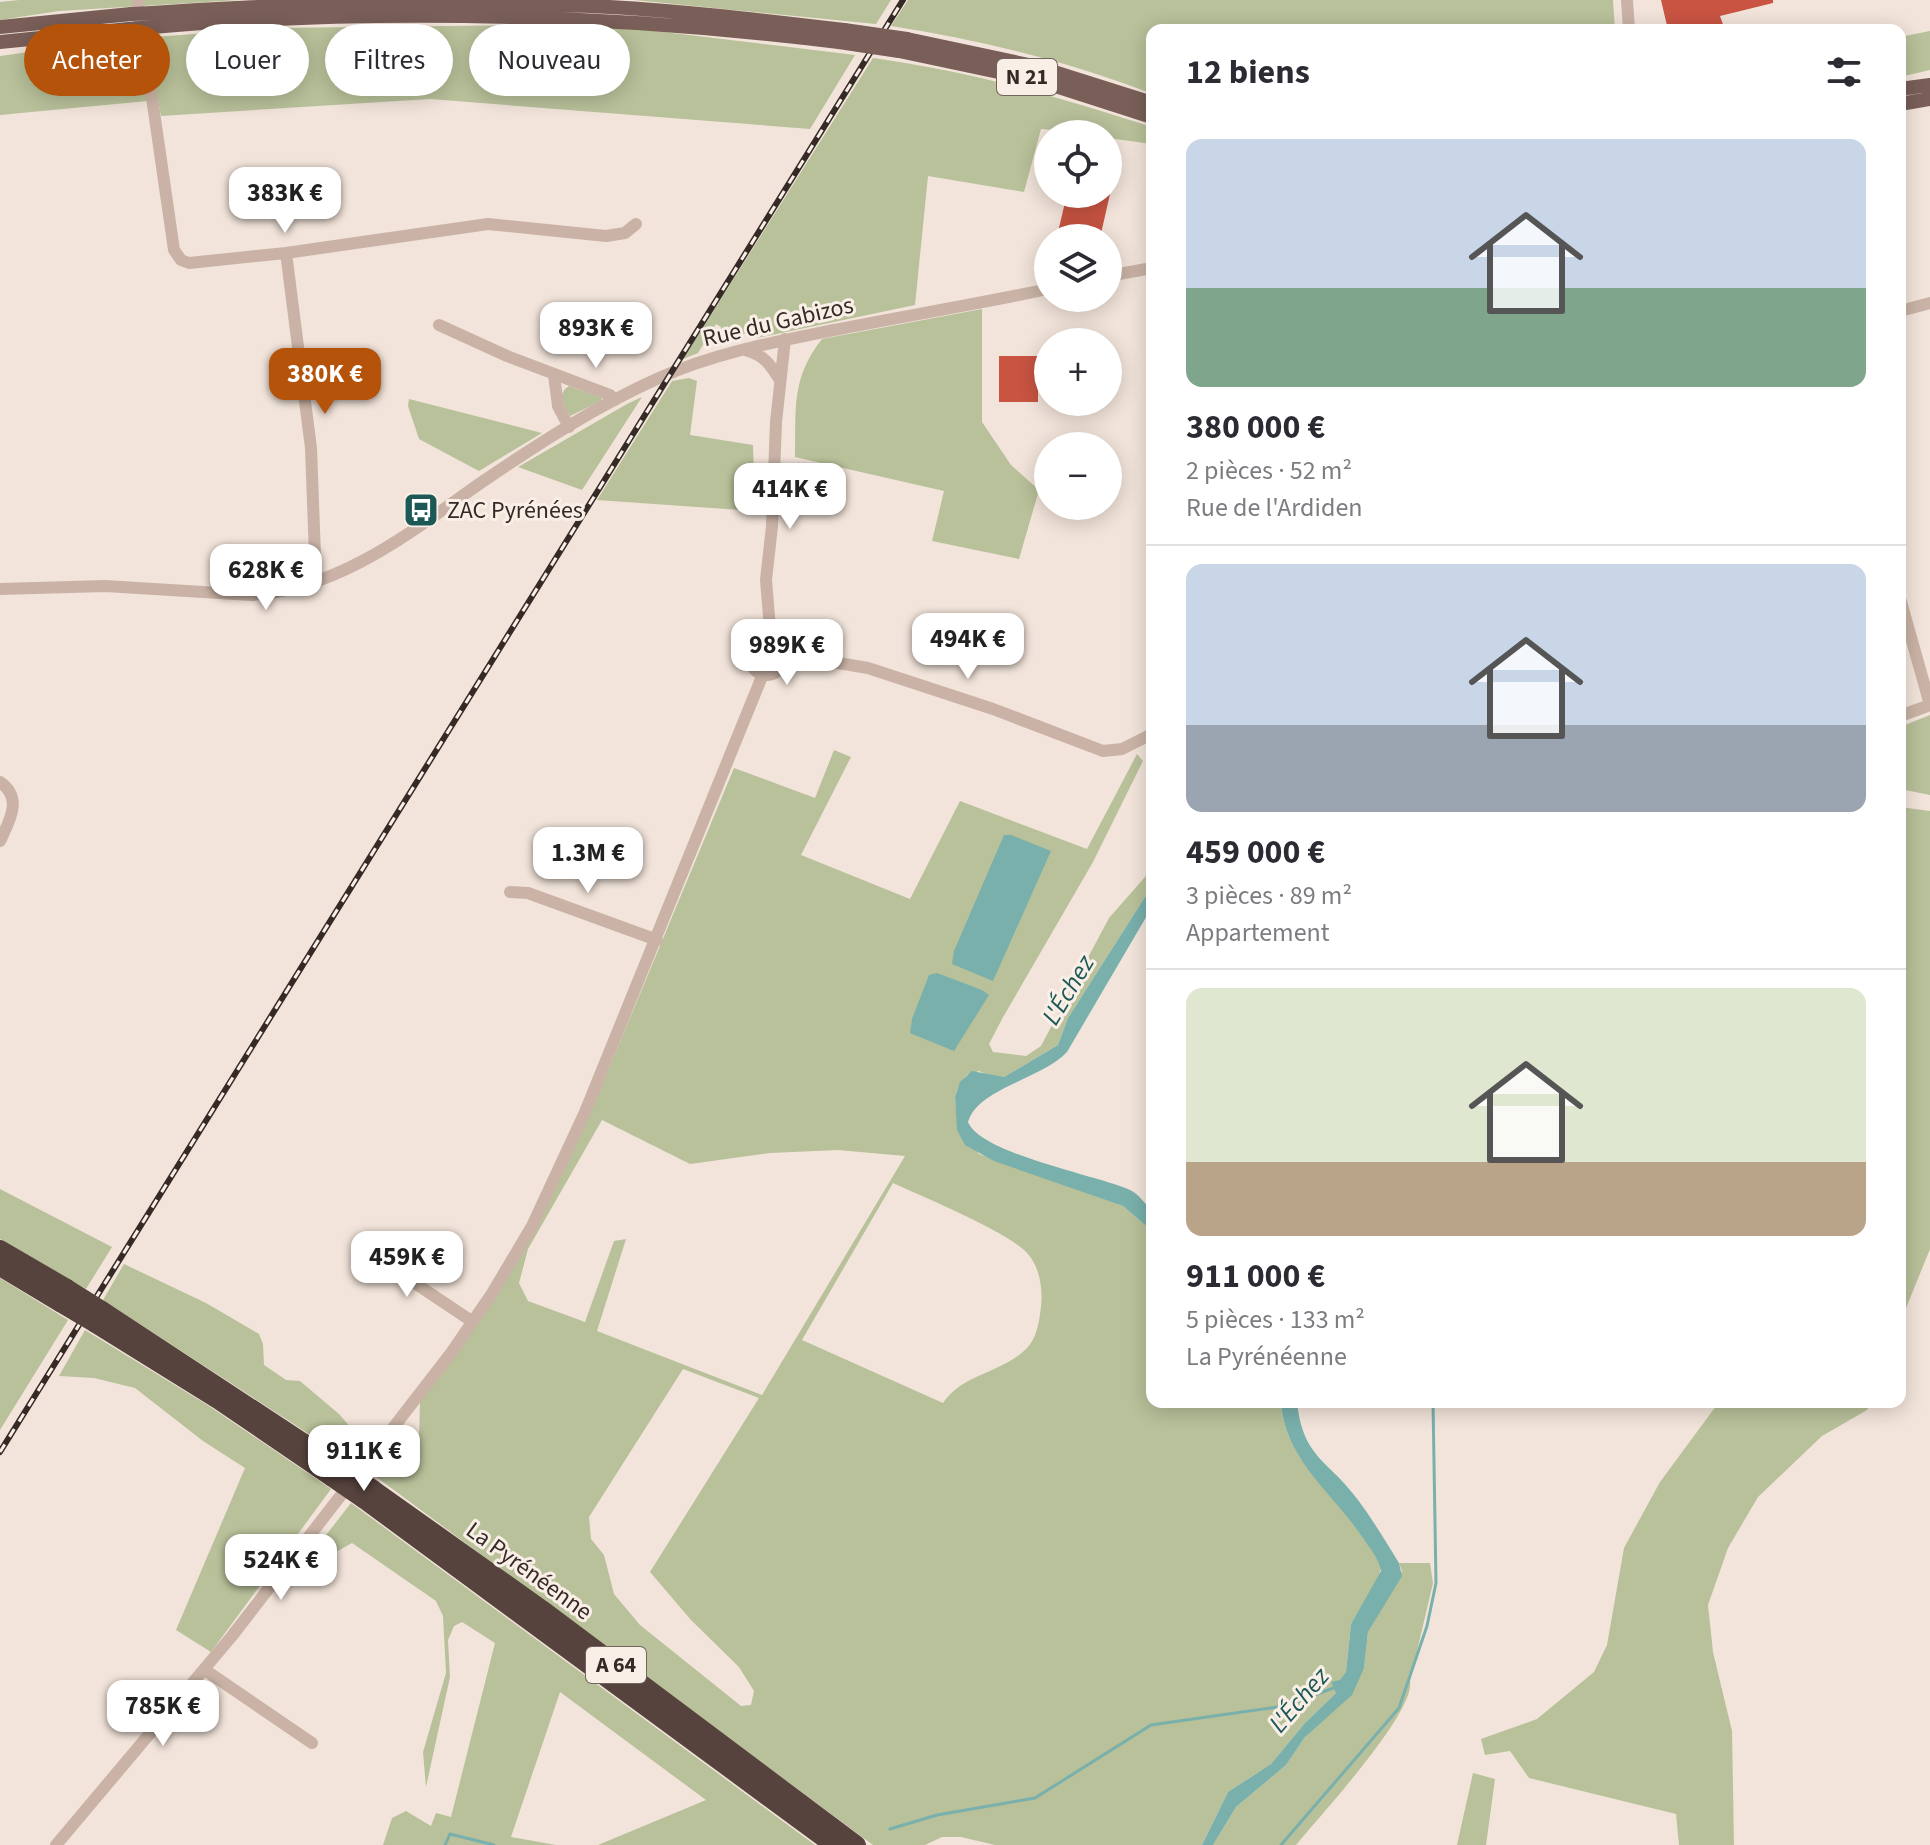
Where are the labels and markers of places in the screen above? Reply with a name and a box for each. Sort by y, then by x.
pin: 383K € [220,167,350,235]
pin: 893K € [531,302,661,370]
pin: 380K € [260,348,390,416]
pin: 414K € [725,463,855,531]
bus stop icon: ZAC Pyrénées [402,491,440,529]
place label: ZAC Pyrénées [447,493,583,528]
pin: 628K € [201,544,331,612]
pin: 494K € [903,613,1033,681]
pin: 989K € [722,619,852,687]
pin: 1.3M € [523,827,653,895]
pin: 459K € [342,1231,472,1299]
pin: 911K € [299,1425,429,1493]
pin: 524K € [216,1534,346,1602]
pin: 785K € [98,1680,228,1748]

